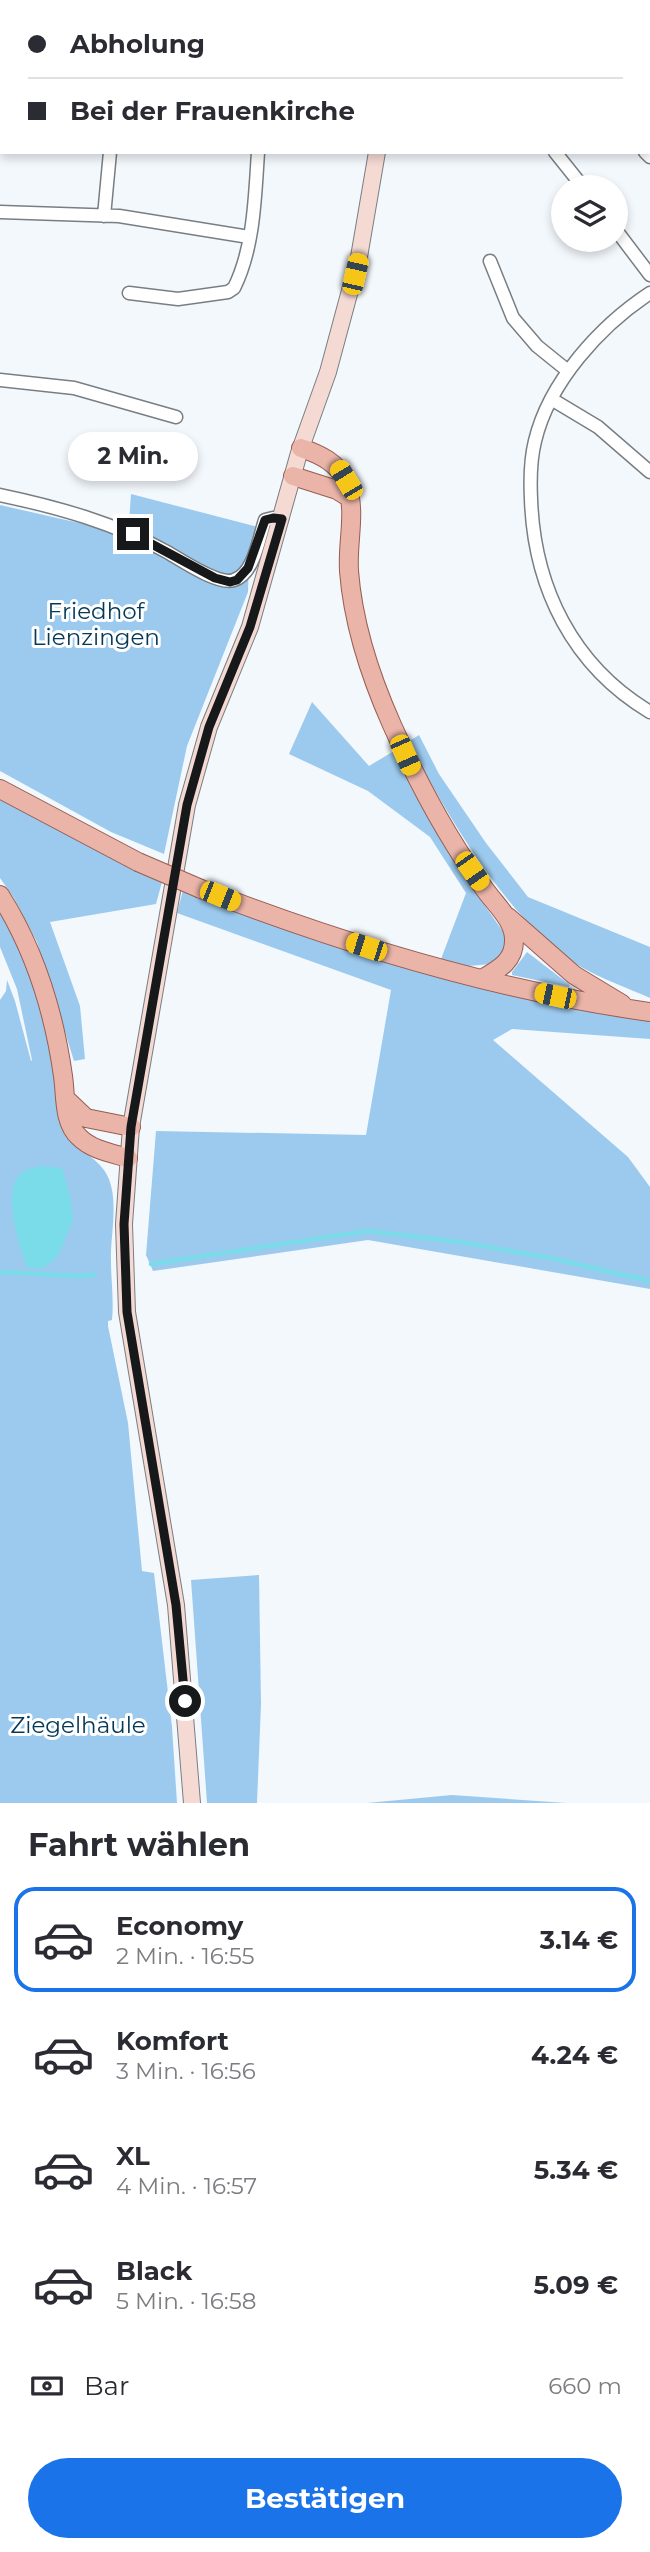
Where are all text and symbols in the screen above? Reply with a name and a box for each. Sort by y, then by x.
text: Abholung [70,28,205,60]
text: Bei der Frauenkirche [70,95,355,127]
map controls [551,175,628,252]
button: layers [551,175,628,252]
car [341,251,370,297]
callout: 2 Min. [68,433,198,482]
text: 2 Min. [98,442,168,470]
car [327,457,366,503]
route end [117,518,149,550]
park label: Friedhof Lienzingen [32,597,160,651]
car [387,732,424,778]
car [452,848,493,894]
car [197,878,244,914]
car [343,931,390,963]
car [533,981,578,1011]
route start [169,1685,201,1717]
park label: Ziegelhäule [10,1711,146,1739]
text: Fahrt wählen [28,1825,250,1864]
icon: car [32,1908,95,1971]
text: Economy [116,1910,243,1942]
text: 3.14 € [540,1924,618,1956]
text: 2 Min. · 16:55 [116,1942,255,1970]
icon: car [32,2023,95,2086]
text: Komfort [116,2025,229,2057]
text: 4.24 € [531,2039,618,2071]
text: 3 Min. · 16:56 [116,2057,256,2085]
icon: car [32,2138,95,2201]
text: XL [116,2140,150,2172]
text: 5.34 € [534,2154,618,2186]
text: 4 Min. · 16:57 [116,2172,257,2200]
icon: car [32,2253,95,2316]
text: Black [116,2255,192,2287]
text: 5.09 € [533,2269,618,2301]
text: 5 Min. · 16:58 [116,2287,256,2315]
icon: cash [28,2367,66,2405]
text: Bar [84,2370,129,2402]
text: 660 m [548,2372,622,2400]
button: Bestätigen [28,2458,622,2538]

